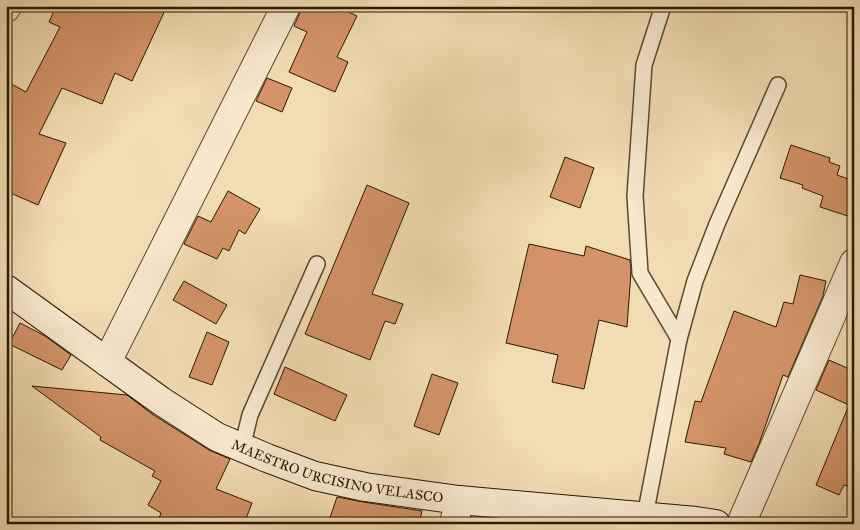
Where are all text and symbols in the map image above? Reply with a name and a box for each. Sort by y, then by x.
street label: MAESTRO URCISINO VELASCO [229,436,444,507]

